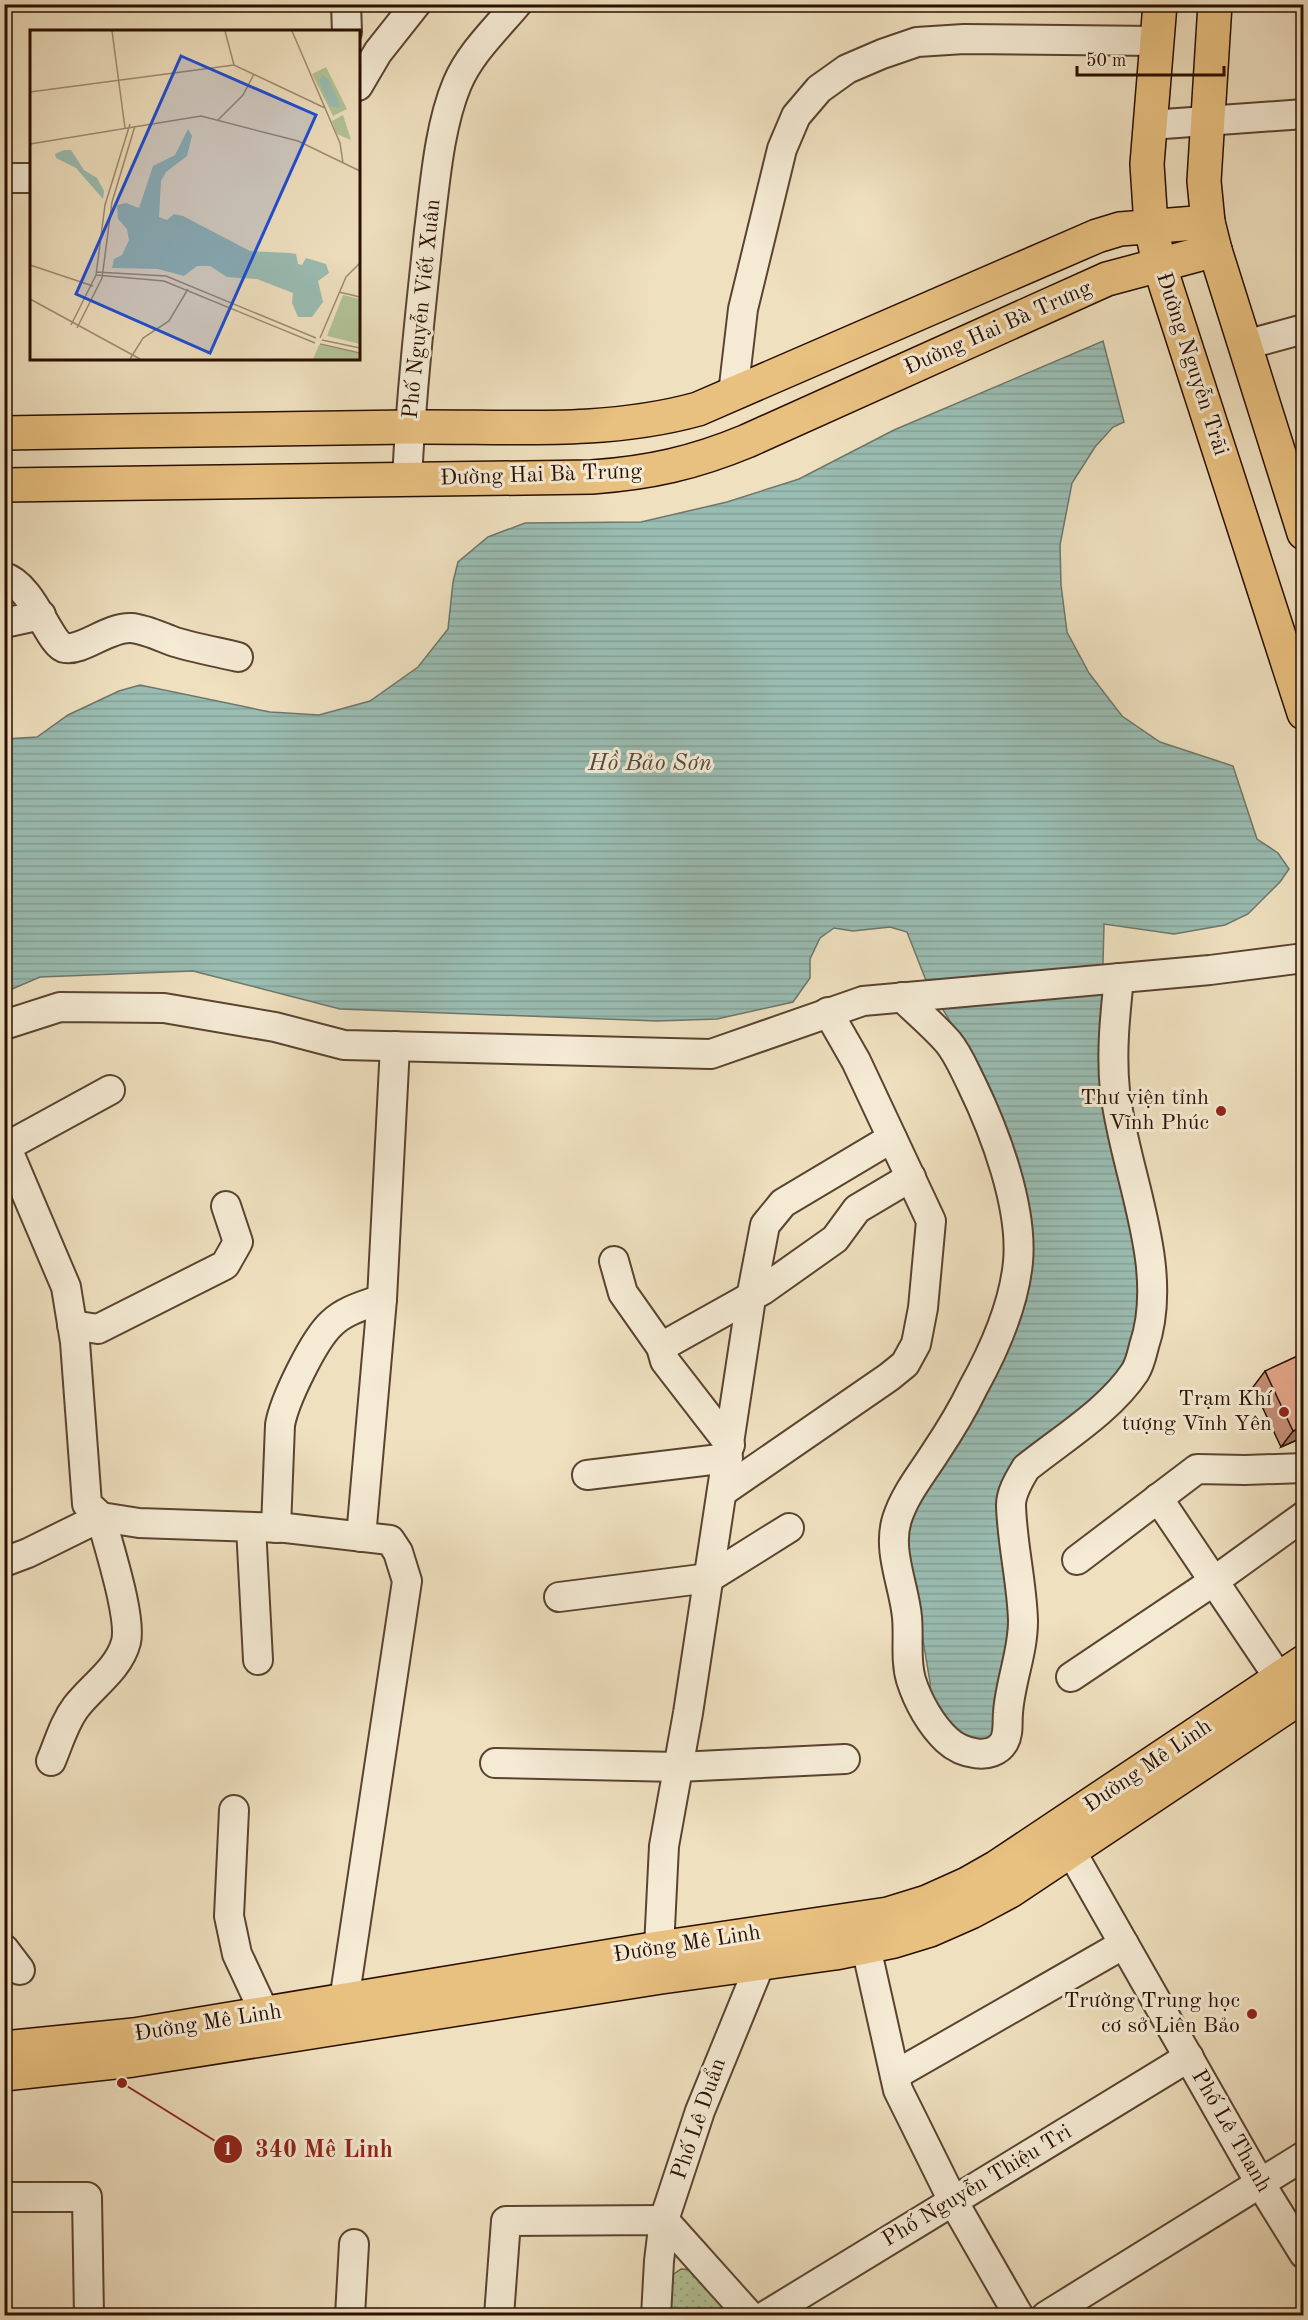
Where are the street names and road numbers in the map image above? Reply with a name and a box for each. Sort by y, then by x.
street label: Phố Nguyễn Viết Xuân [399,198,445,420]
street label: Đường Nguyễn Trãi [1152,269,1233,458]
street label: Đường Hai Bà Trưng [901,277,1095,379]
street label: Đường Hai Bà Trưng [440,460,643,490]
street label: Đường Mê Linh [1080,1715,1216,1817]
street label: Đường Mê Linh [612,1921,762,1966]
street label: Đường Mê Linh [133,2000,283,2045]
street label: Phố Lê Duẩn [667,2055,730,2182]
street label: Phố Lê Thanh [1187,2066,1275,2196]
street label: Phố Nguyễn Thiệu Tri [878,2120,1075,2251]

